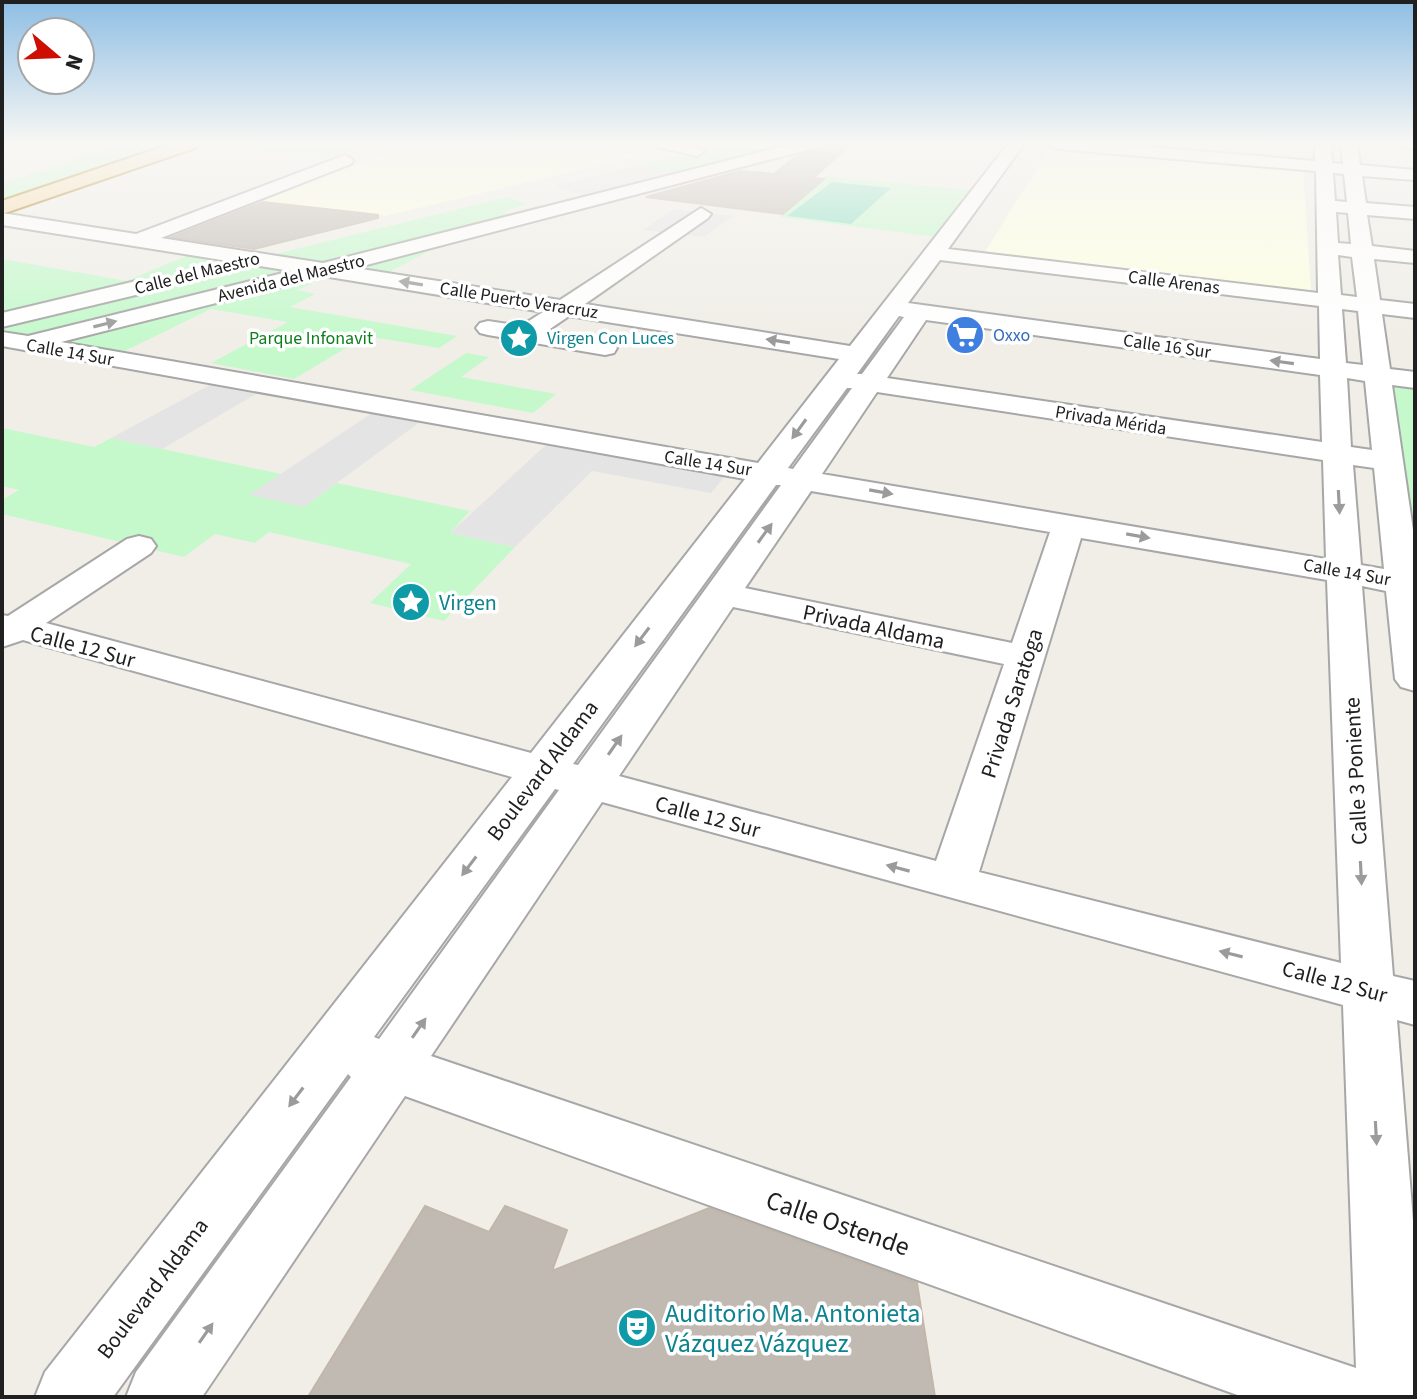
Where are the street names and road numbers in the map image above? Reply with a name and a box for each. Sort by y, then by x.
street label: Calle del Maestro [132,246,262,301]
street label: Avenida del Maestro [215,248,367,309]
street label: Calle Arenas [1127,264,1221,301]
street label: Calle Puerto Veracruz [438,276,600,325]
street label: Calle 16 Sur [1122,328,1213,365]
street label: Calle 14 Sur [24,333,116,373]
street label: Privada Mérida [1053,399,1168,442]
street label: Calle 14 Sur [662,444,754,483]
street label: Calle 14 Sur [1301,553,1393,593]
street label: Privada Aldama [800,596,948,658]
street label: Calle 12 Sur [27,618,139,676]
street label: Privada Saratoga [973,624,1051,782]
street label: Boulevard Aldama [479,694,606,848]
street label: Calle 3 Poniente [1336,696,1376,846]
street label: Calle 12 Sur [652,788,764,846]
street label: Calle 12 Sur [1279,953,1391,1011]
street label: Calle Ostende [761,1182,915,1265]
street label: Boulevard Aldama [89,1212,216,1366]

